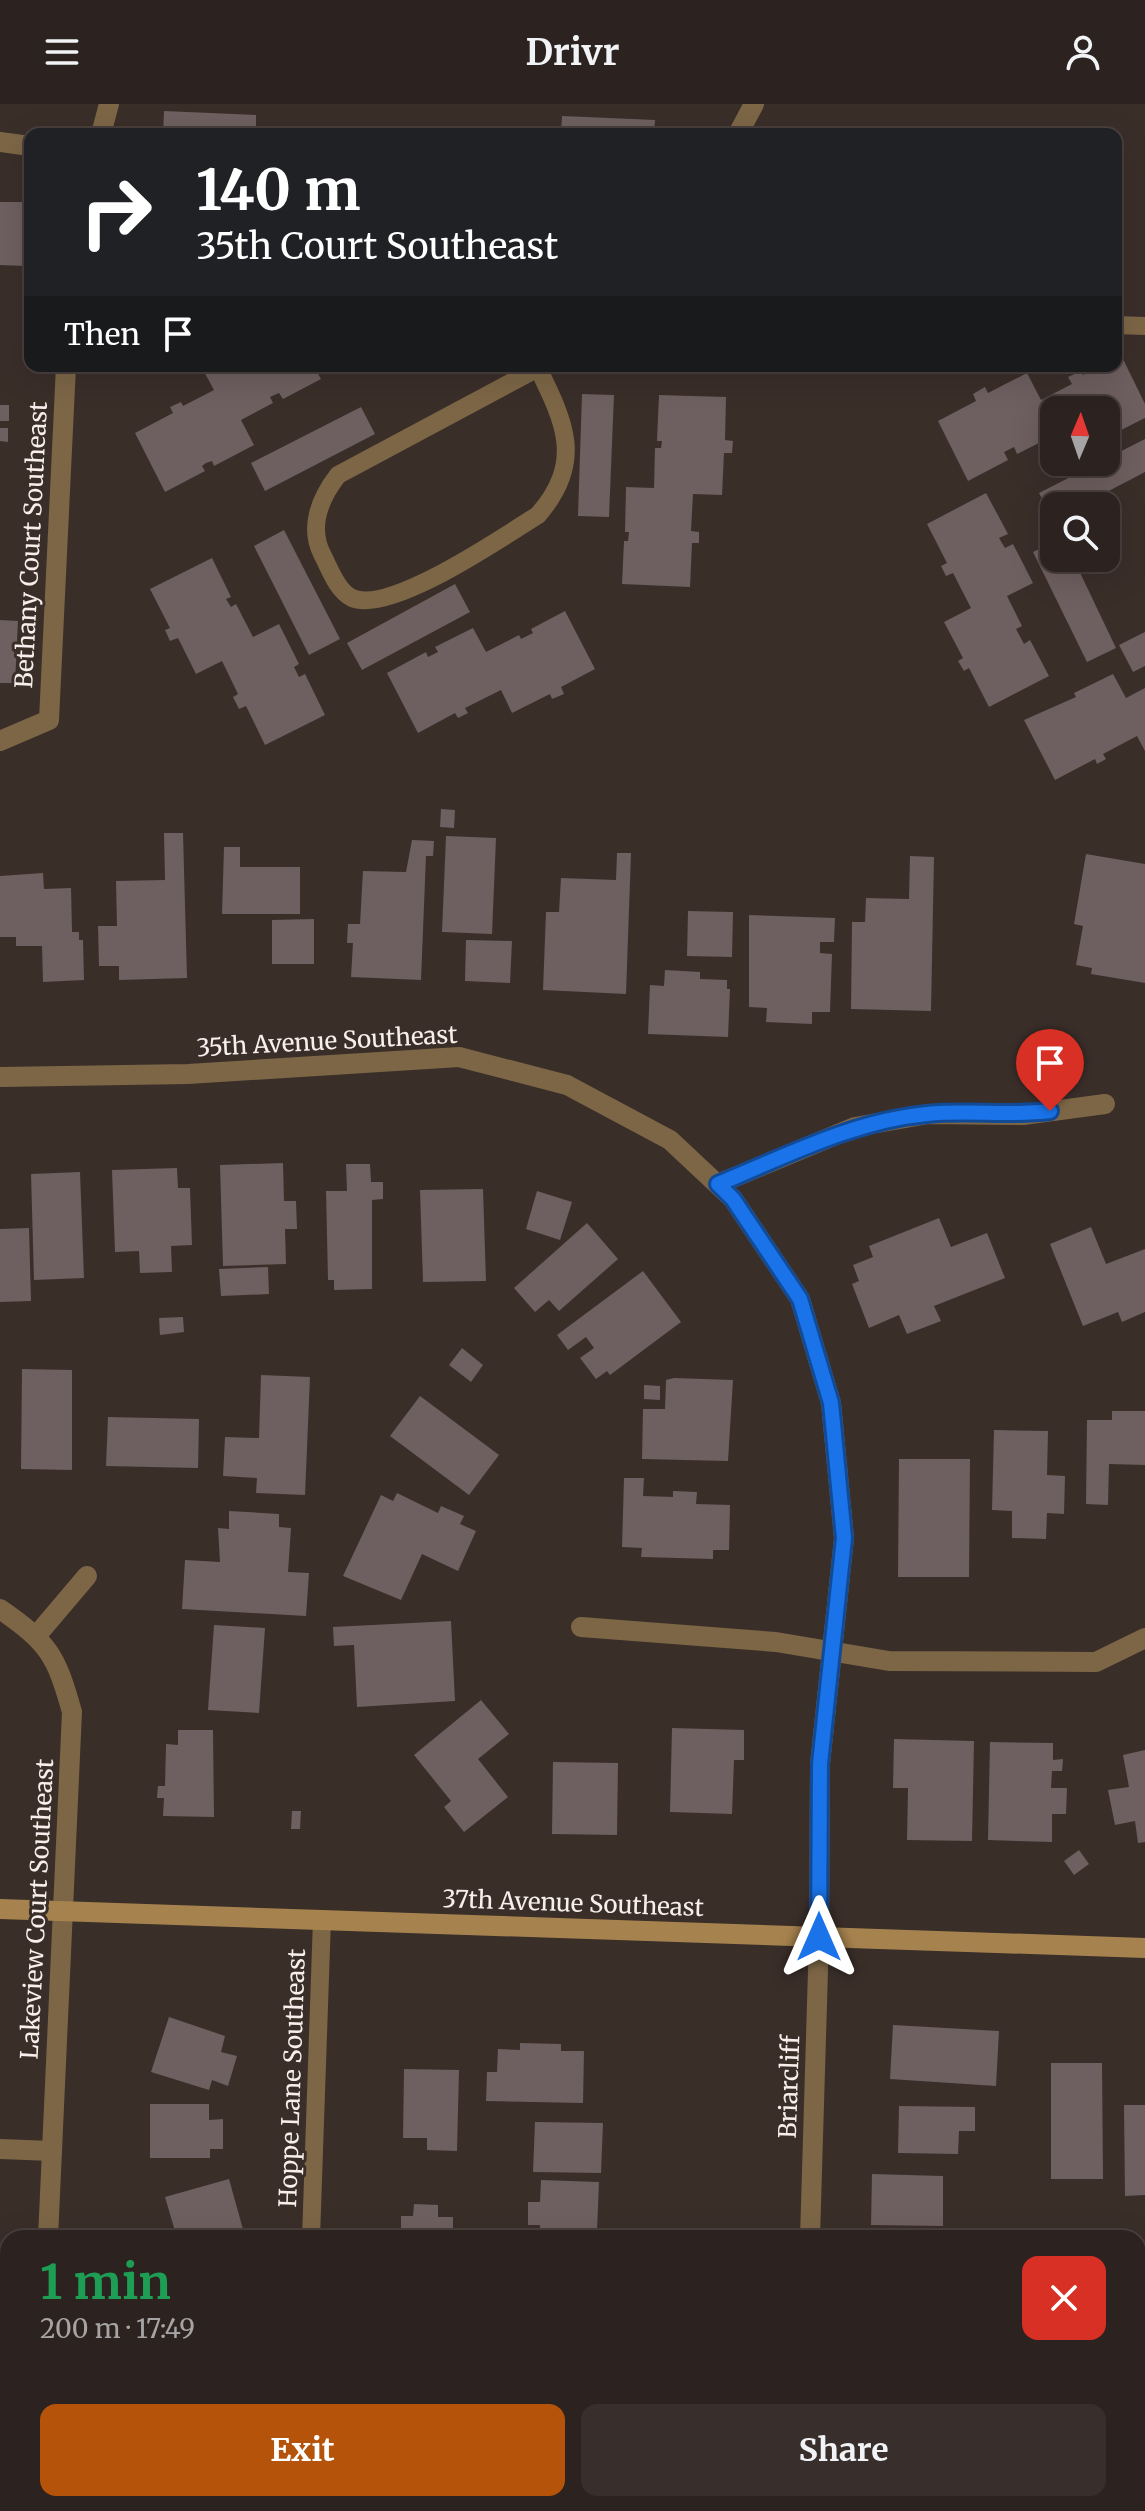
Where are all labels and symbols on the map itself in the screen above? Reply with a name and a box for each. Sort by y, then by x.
north arrow [1040,396,1120,476]
street label: Bethany Court Southeast [8,400,54,689]
street label: 35th Avenue Southeast [196,1019,459,1063]
pin [1016,1029,1084,1111]
street label: Lakeview Court Southeast [14,1757,60,2060]
street label: 37th Avenue Southeast [442,1883,705,1923]
position arrow [777,1895,861,1979]
street label: Hoppe Lane Southeast [272,1947,312,2208]
street label: Briarcliff [772,2034,806,2139]

